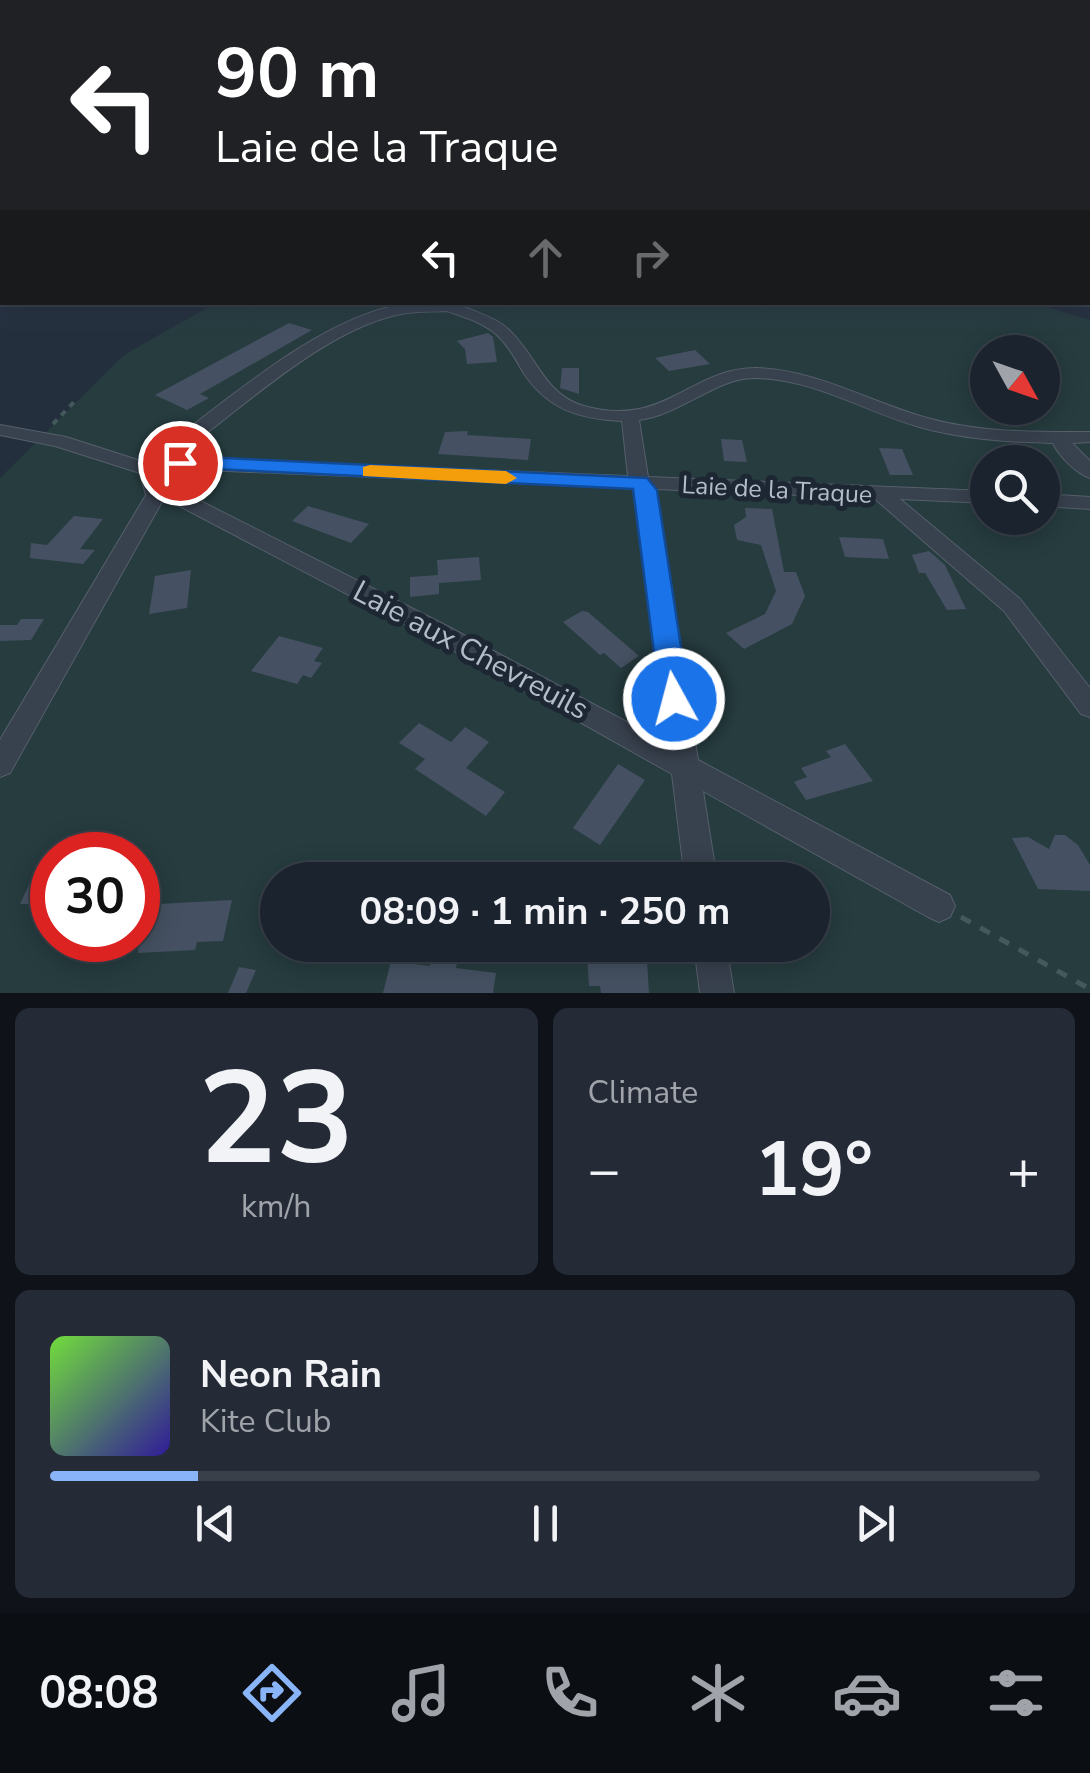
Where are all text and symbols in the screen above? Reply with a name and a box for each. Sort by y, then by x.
text: 90 m [215,26,379,122]
icon: left [50,40,180,170]
text: Laie de la Traque [215,117,559,178]
icon: left [413,230,468,285]
icon: ahead [518,230,573,285]
icon: right [623,230,678,285]
north arrow [970,335,1060,425]
map controls [970,335,1060,535]
pin [138,421,223,506]
icon: arrive [153,436,208,491]
button: search [970,445,1060,535]
street label: Laie de la Traque [681,468,873,512]
street label: Laie aux Chevreuils [346,571,596,730]
position arrow [622,647,726,751]
speed limit sign: 30 [30,832,160,962]
text: 08:09 · 1 min · 250 m [360,886,730,937]
text: 23 [198,1031,354,1208]
text: Climate [588,1071,698,1114]
text: 19° [755,1119,873,1221]
text: − [588,1133,621,1208]
text: + [1007,1133,1040,1208]
text: km/h [241,1185,312,1228]
text: Neon Rain [200,1349,382,1400]
text: Kite Club [200,1400,331,1443]
icon: previous [188,1496,243,1551]
icon: pause [518,1496,573,1551]
icon: next [848,1496,903,1551]
icon: directions [237,1658,307,1728]
icon: music [386,1658,456,1728]
icon: phone [535,1658,605,1728]
icon: climate [683,1658,753,1728]
icon: car [832,1658,902,1728]
icon: filters [981,1658,1051,1728]
text: 08:08 [39,1663,159,1724]

